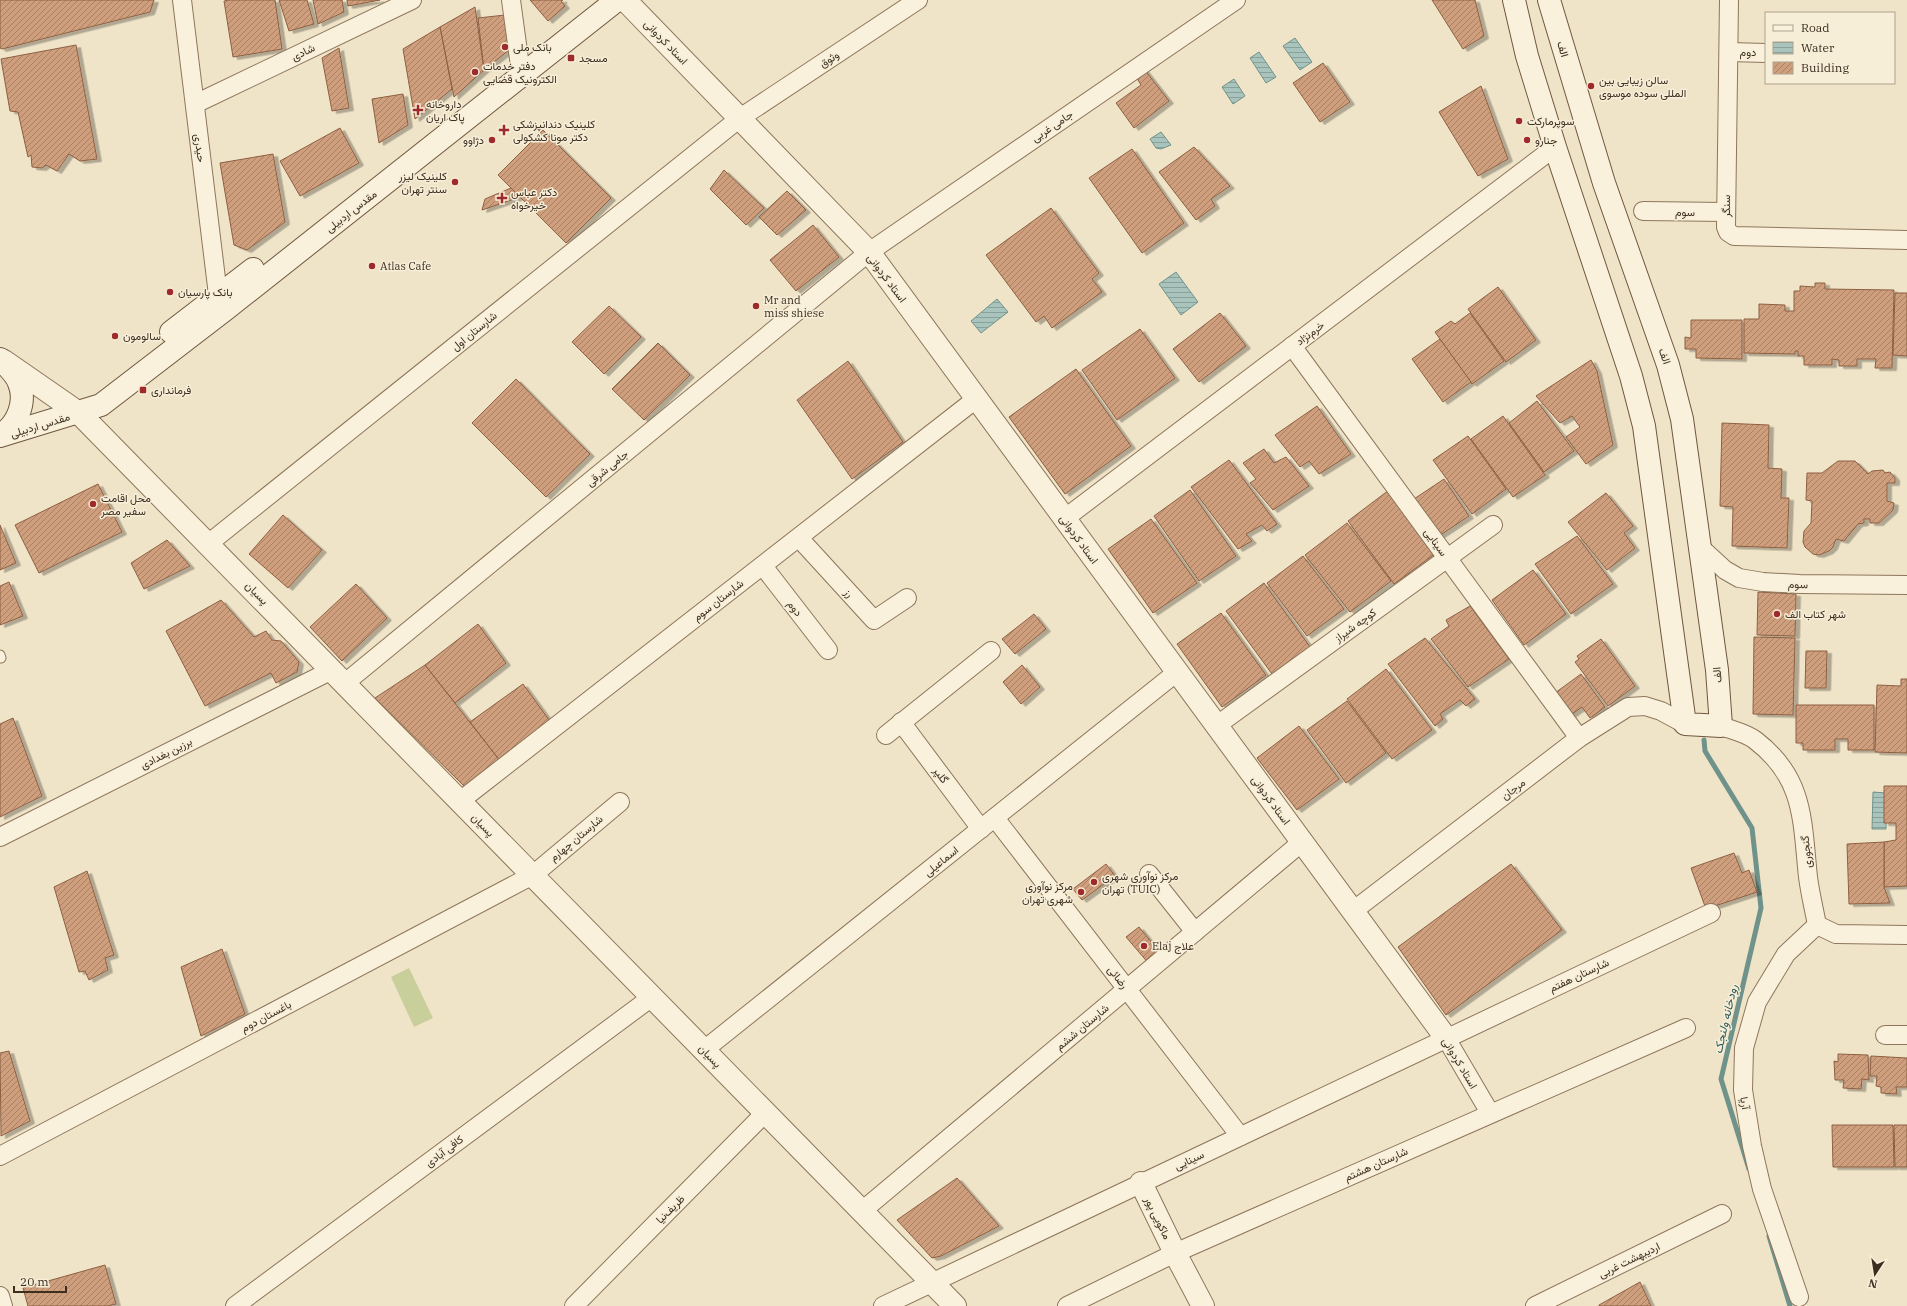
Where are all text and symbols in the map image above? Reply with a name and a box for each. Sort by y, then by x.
legend [1765,12,1895,84]
street label: استاد کردوانی [641,16,691,68]
text: Road [1801,20,1830,35]
street label: الف [1554,39,1572,59]
street label: شادی [289,40,317,64]
place label: بانک ملی [513,40,552,54]
text: Water [1801,40,1835,55]
marker: بانک ملی [500,42,510,52]
street label: دوم [1740,45,1756,60]
street label: وثوق [816,47,842,71]
place label: مسجد [579,51,608,65]
marker: مسجد [566,53,576,63]
place label: دفتر خدمات الکترونیک قضایی [483,59,557,86]
text: Building [1801,60,1849,75]
marker: دفتر خدمات الکترونیک قضایی [470,67,480,77]
place label: سالن زیبایی بین المللی سوده موسوی [1599,73,1686,100]
marker: سالن زیبایی بین المللی سوده موسوی [1586,81,1596,91]
place label: داروخانه پاک اریان [426,97,465,125]
marker: داروخانه پاک اریان [413,105,423,115]
street label: جامی غربی [1029,107,1075,145]
place label: سوپرمارکت [1527,114,1575,129]
marker: سوپرمارکت [1514,116,1524,126]
place label: کلینیک دندانپزشکی دکتر مونا کشکولی [513,117,595,144]
marker: کلینیک دندانپزشکی دکتر مونا کشکولی [498,124,510,136]
street label: حیدری [191,133,209,163]
place label: دژاوو [463,133,484,147]
place label: جنارو [1535,133,1557,147]
marker: دژاوو [487,135,497,145]
marker: جنارو [1522,135,1532,145]
place label: کلینیک لیزر سنتر تهران [398,169,447,196]
marker: کلینیک لیزر سنتر تهران [450,177,460,187]
place label: دکتر عباس خیرخواه [511,185,557,212]
street label: مقدس اردبیلی [323,187,380,235]
marker: دکتر عباس خیرخواه [496,192,508,204]
street label: سنگر [1719,194,1733,218]
street label: سوم [1675,205,1696,220]
street label: استاد کردوانی [864,251,910,305]
place label: Atlas Cafe [380,259,431,273]
marker: Atlas Cafe [367,261,377,271]
place label: بانک پارسیان [178,285,232,300]
marker: بانک پارسیان [165,287,175,297]
place label: Mr and miss shiese [764,293,824,320]
marker: Mr and miss shiese [751,301,761,311]
street label: شارستان اول [448,308,500,354]
street label: خرم‌نژاد [1293,318,1328,349]
place label: سالومون [123,329,161,343]
marker: سالومون [110,331,120,341]
street label: الف [1656,346,1674,366]
place label: فرمانداری [151,383,191,397]
marker: فرمانداری [138,385,148,395]
street label: مقدس اردبیلی [9,409,71,441]
street label: جامی شرقی [583,447,631,489]
place label: محل اقامت سفیر مصر [100,491,151,518]
marker: محل اقامت سفیر مصر [88,499,98,509]
street label: استاد کردوانی [1056,512,1102,566]
street label: سینایی [1421,525,1451,559]
street label: شارستان سوم [690,576,747,625]
street label: سوم [1788,577,1809,592]
street label: پسیان [242,578,272,608]
street label: رز [841,585,857,601]
street label: دوم [784,597,806,620]
street label: کوچه شیراز [1331,605,1379,646]
place label: شهر کتاب الف [1785,607,1846,621]
marker: شهر کتاب الف [1772,609,1782,619]
street label: الف [1709,666,1725,684]
street label: برزین بغدادی [138,734,194,772]
street label: گلپر [929,763,952,787]
street label: استاد کردوانی [1248,773,1294,827]
street label: مرجان [1498,775,1528,803]
street label: پسیان [468,810,497,840]
street label: شارستان چهارم [546,811,606,865]
street label: گنجوری [1798,835,1814,869]
street label: اسماعیلی [921,843,961,879]
place label: مرکز نوآوری شهری تهران (TUIC) [1102,869,1179,896]
marker: مرکز نوآوری شهری تهران (TUIC) [1089,877,1099,887]
place label: مرکز نوآوری شهری تهران [1022,879,1073,906]
marker: مرکز نوآوری شهری تهران [1076,887,1086,897]
place label: Elaj علاج [1152,939,1194,954]
marker: Elaj علاج [1139,941,1149,951]
street label: شارستان هفتم [1547,955,1612,996]
street label: رضائی [1105,963,1132,992]
water label: رودخانه ولنجک [1710,983,1741,1055]
street label: باغستان دوم [238,997,294,1036]
street label: شارستان ششم [1053,1000,1112,1054]
street label: استاد کردوانی [1439,1035,1481,1091]
street label: پسیان [695,1041,724,1071]
street label: آریا [1737,1096,1753,1112]
street label: کافی آبادی [422,1132,466,1170]
street label: شارستان هشتم [1342,1144,1411,1185]
street label: سینایی [1172,1147,1206,1173]
street label: ظریف‌نیا [653,1192,687,1226]
street label: ماکویی‌ پور [1140,1193,1174,1242]
street label: اردیبهشت غربی [1596,1239,1662,1281]
north arrow [1855,1254,1895,1294]
scale bar [14,1268,66,1294]
text: 20 m [20,1274,49,1289]
text: N [1867,1276,1879,1292]

